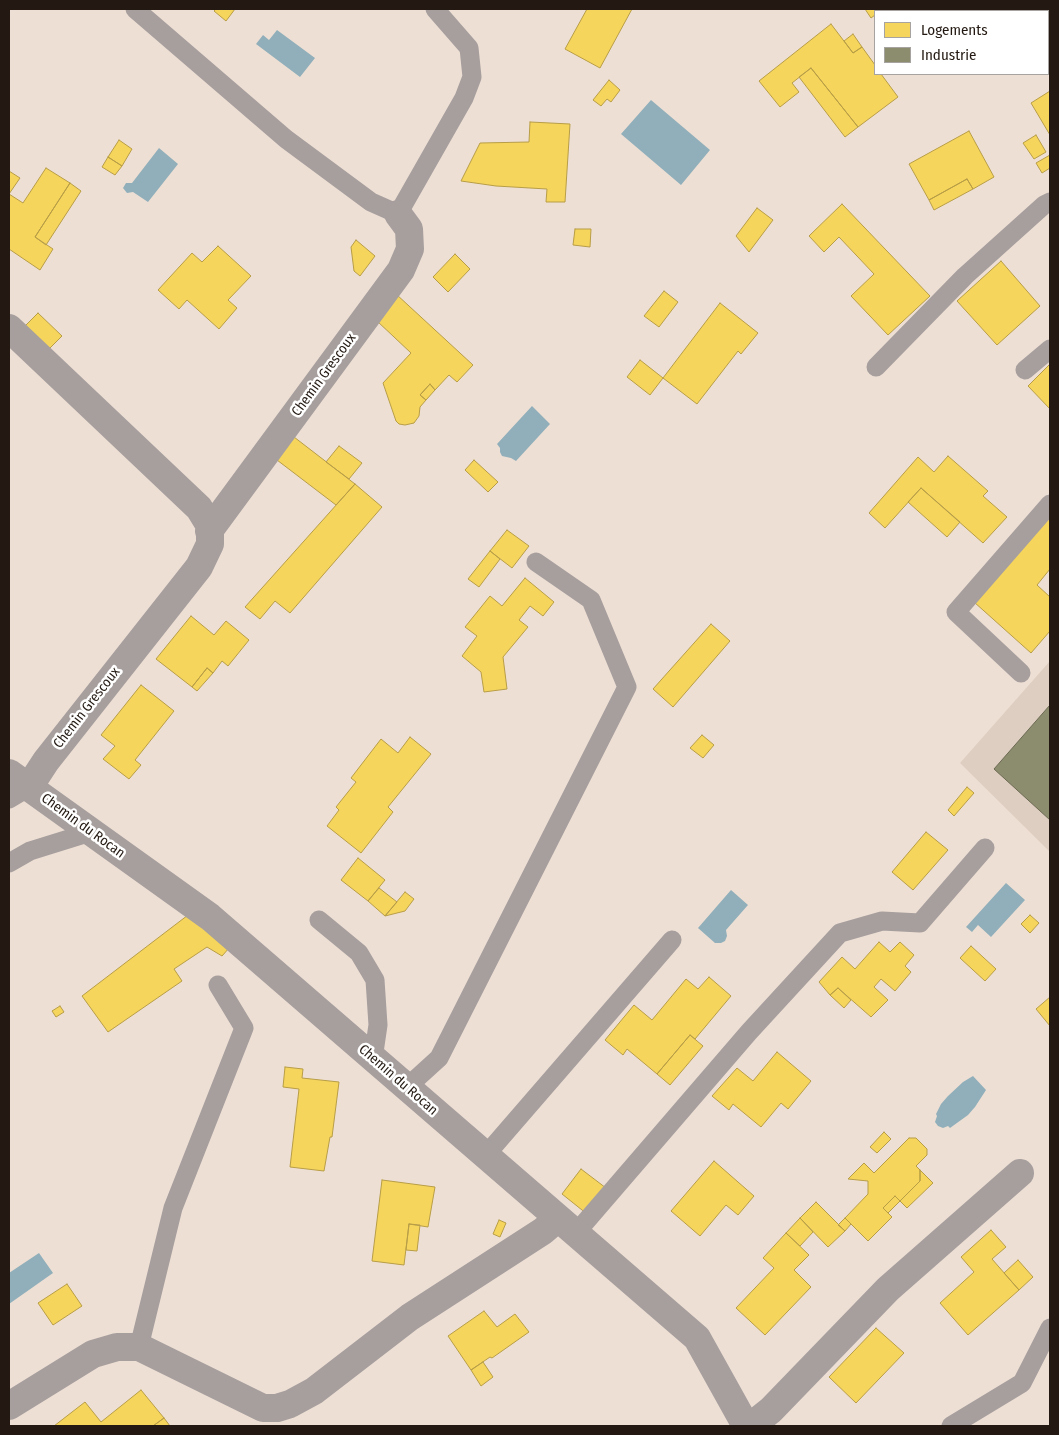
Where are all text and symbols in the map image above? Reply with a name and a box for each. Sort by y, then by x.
legend [874,10,1049,75]
text: Logements [921,21,988,39]
text: Industrie [921,46,976,64]
street label: Chemin Grescoux [288,330,360,420]
street label: Chemin Grescoux [50,664,124,752]
street label: Chemin du Rocan [38,790,128,862]
street label: Chemin du Rocan [355,1041,441,1119]

